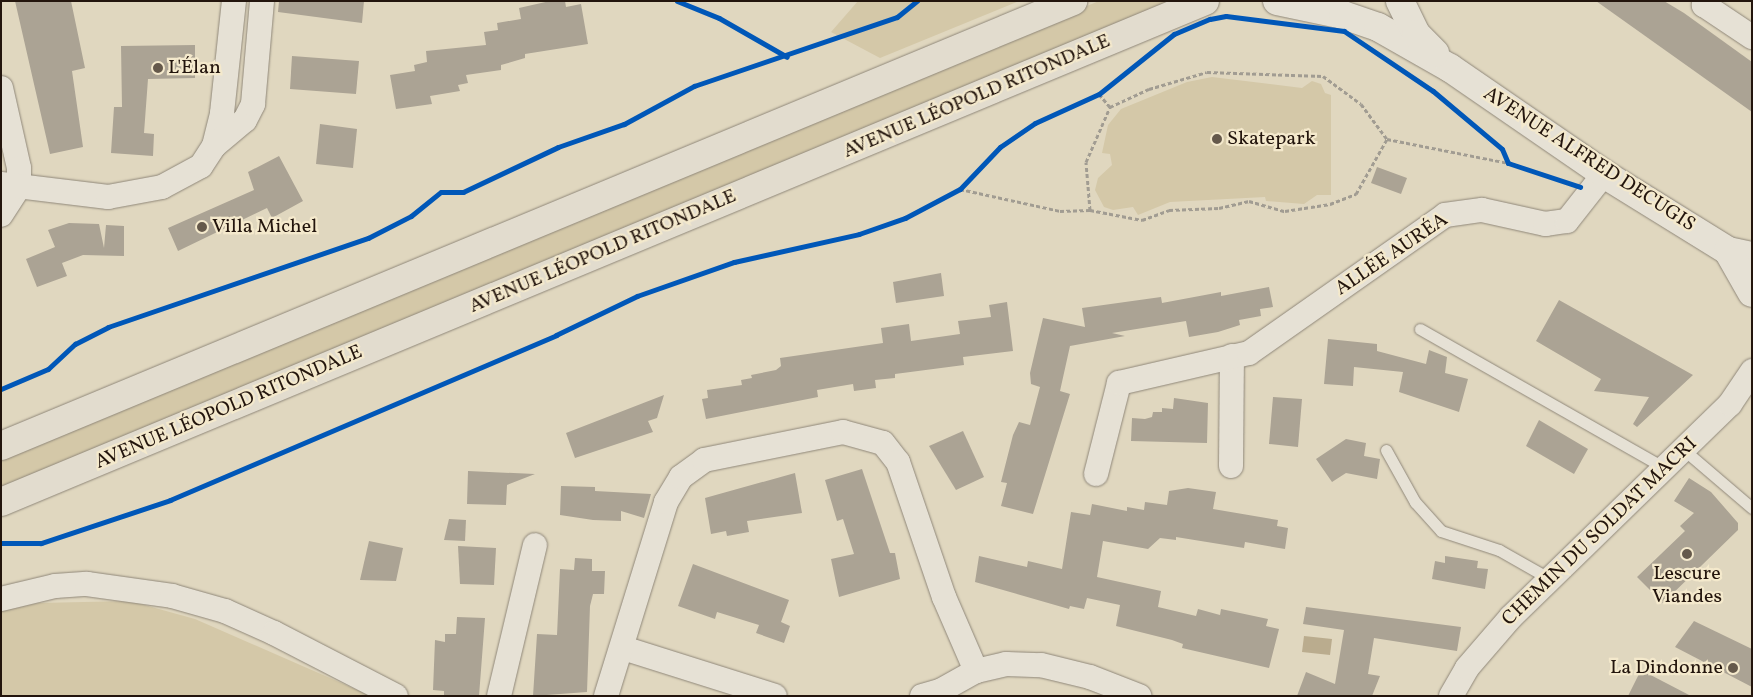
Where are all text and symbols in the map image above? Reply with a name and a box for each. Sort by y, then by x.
street label: AVENUE LÉOPOLD RITONDALE [840,30,1114,164]
place label: L'Élan [168,56,221,80]
marker: L'Élan [152,62,164,74]
street label: AVENUE ALFRED DECUGIS [1479,82,1699,238]
place label: Skatepark [1227,127,1316,151]
marker: Skatepark [1211,133,1223,145]
street label: AVENUE LÉOPOLD RITONDALE [466,185,740,319]
street label: ALLÉE AURÉA [1331,208,1453,302]
place label: Villa Michel [212,215,317,239]
marker: Villa Michel [196,221,208,233]
street label: AVENUE LÉOPOLD RITONDALE [92,341,366,475]
street label: CHEMIN DU SOLDAT MACRI [1497,432,1703,632]
marker: Lescure Viandes [1681,548,1693,560]
place label: Lescure Viandes [1652,562,1722,609]
place label: La Dindonne [1610,656,1723,680]
marker: La Dindonne [1727,662,1739,674]

